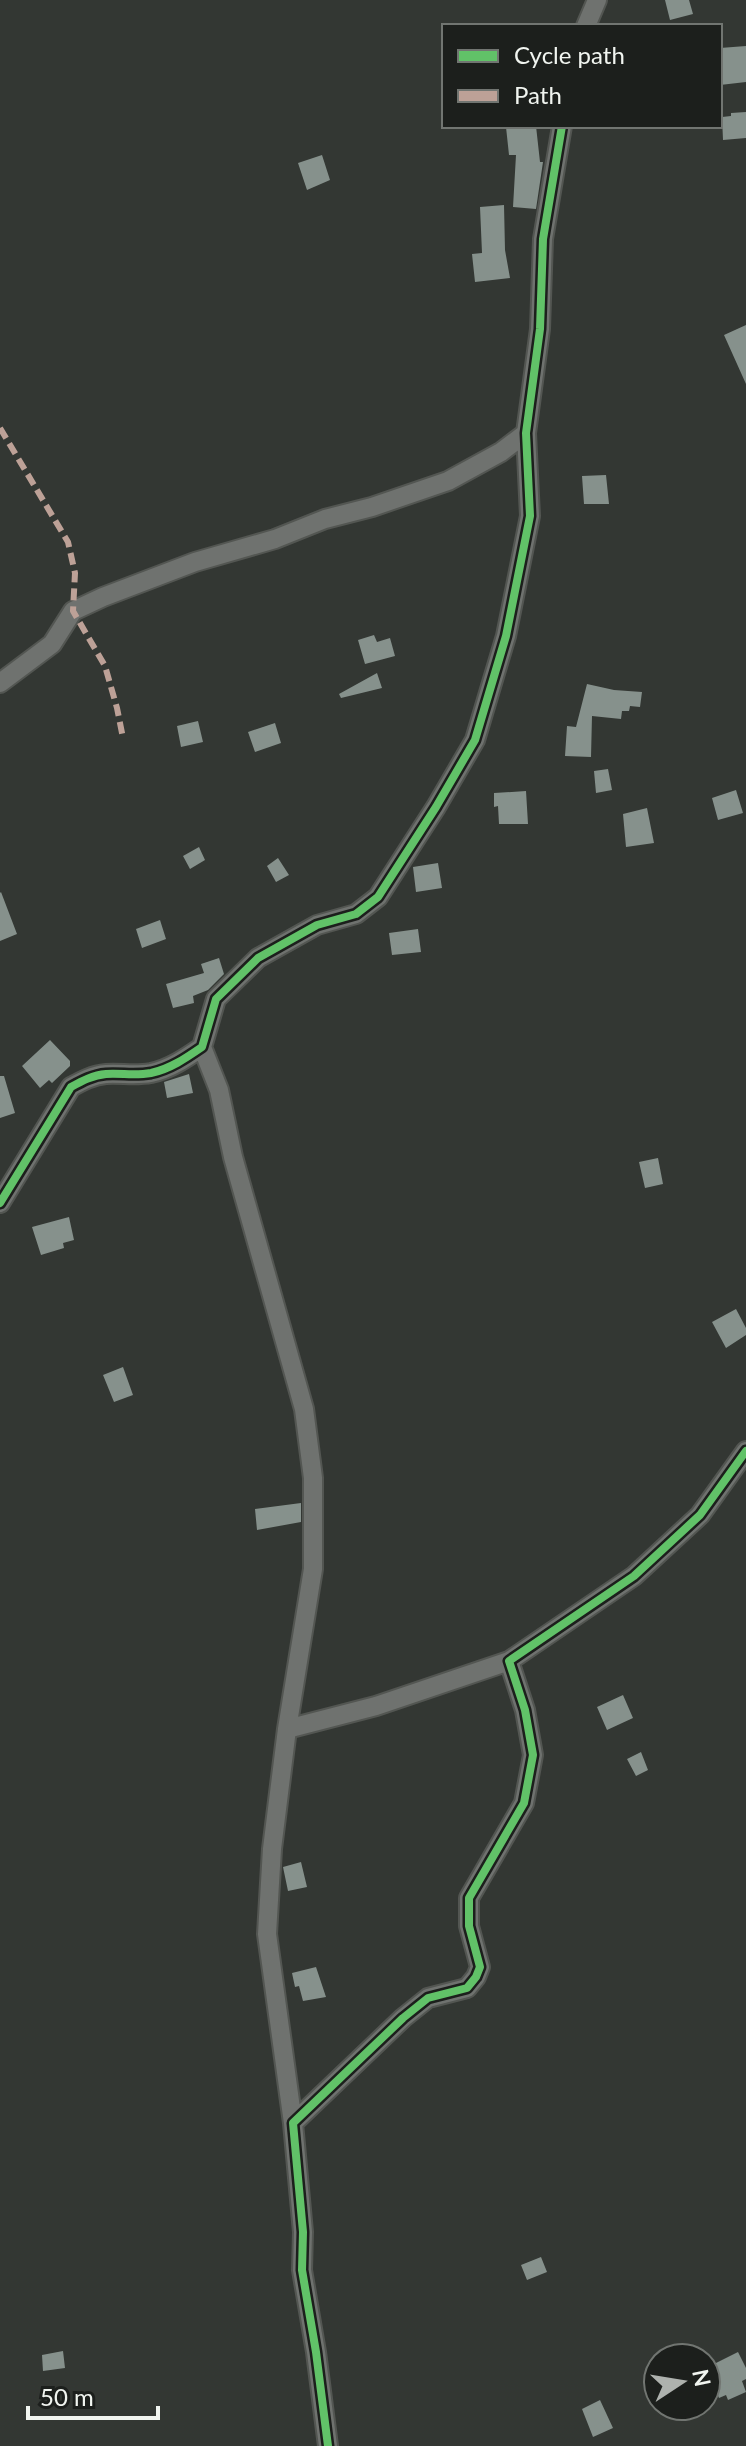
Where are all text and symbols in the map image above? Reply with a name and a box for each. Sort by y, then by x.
legend [442,24,722,128]
text: Cycle path [514,40,625,69]
text: Path [514,80,562,109]
north arrow [642,2342,722,2422]
text: N [687,2367,717,2389]
scale bar [28,2370,158,2420]
text: 50 m [40,2382,94,2411]

